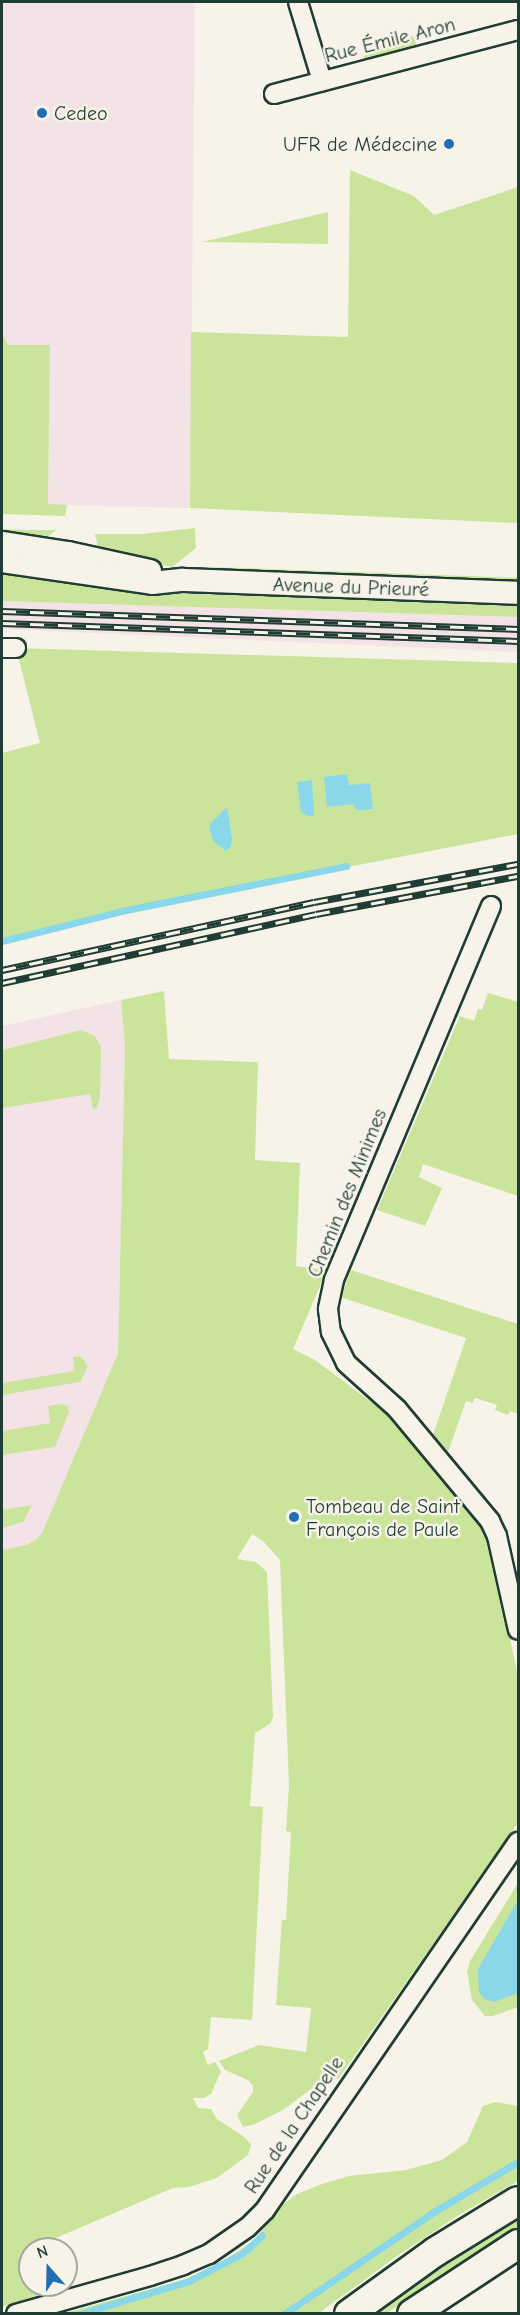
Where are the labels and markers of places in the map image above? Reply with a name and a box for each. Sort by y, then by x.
place label: Cedeo [54,101,107,125]
marker: Cedeo [35,106,49,120]
place label: UFR de Médecine [283,132,437,156]
marker: UFR de Médecine [442,137,456,151]
place label: Tombeau de Saint François de Paule [306,1494,460,1541]
marker: Tombeau de Saint François de Paule [287,1510,301,1524]

